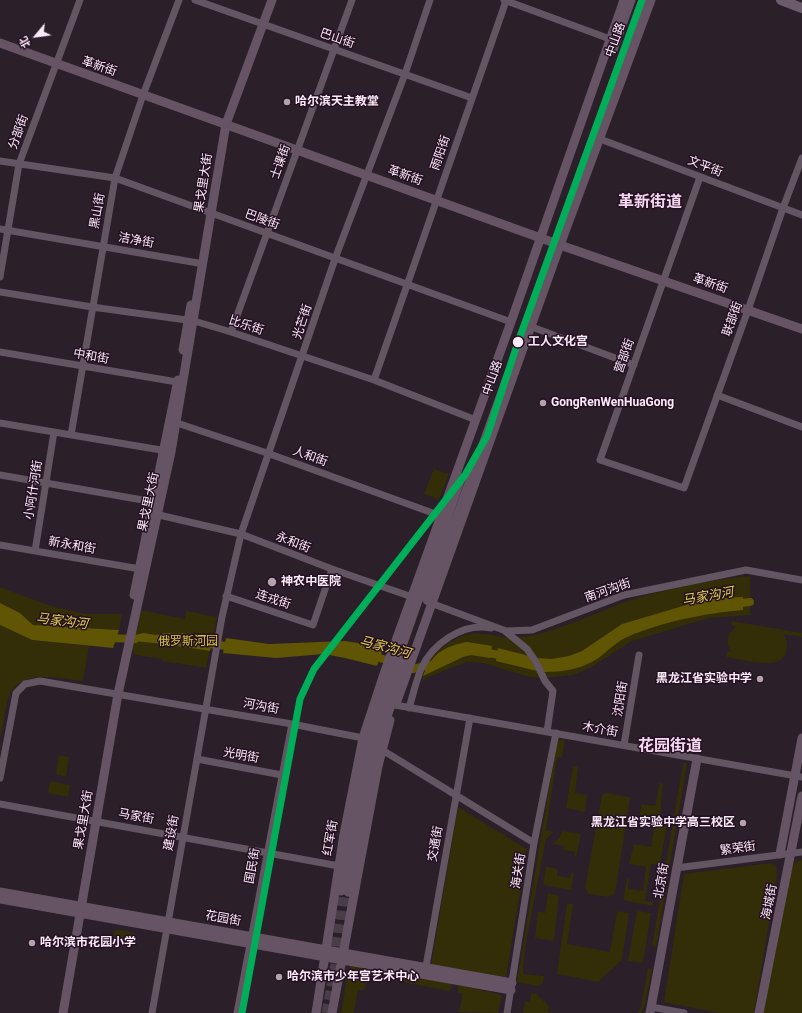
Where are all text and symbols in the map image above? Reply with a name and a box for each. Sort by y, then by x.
north arrow [16,16,56,56]
street label: 中山路 [603,21,629,59]
street label: 巴山街 [318,26,356,52]
text: 北 [17,34,33,50]
street label: 革新街 [80,54,118,80]
place label: 哈尔滨天主教堂 [295,95,379,109]
marker: 哈尔滨天主教堂 [282,97,292,107]
street label: 分部街 [6,113,32,151]
street label: 雨阳街 [428,134,454,172]
street label: 士课街 [268,143,294,181]
street label: 果戈里大街 [192,152,216,214]
street label: 文平街 [686,154,724,180]
street label: 革新街 [386,163,424,189]
street label: 黑山街 [88,192,108,230]
district label: 革新街道 [618,193,682,213]
street label: 巴陵街 [243,207,281,233]
street label: 洁净街 [117,231,155,251]
street label: 革新街 [691,271,729,297]
street label: 联部街 [720,300,746,338]
street label: 光芒街 [291,303,315,341]
street label: 比乐街 [227,314,265,338]
marker: 工人文化宫 [511,335,525,349]
place label: 工人文化宫 [528,335,588,349]
street label: 营部街 [612,337,638,375]
street label: 中和街 [72,347,110,367]
street label: 中山路 [480,359,506,397]
place label: GongRenWenHuaGong [551,396,674,410]
marker: GongRenWenHuaGong [538,398,548,408]
street label: 人和街 [291,444,329,470]
street label: 小阿什河街 [22,459,46,521]
street label: 果戈里大街 [136,471,162,533]
street label: 永和街 [274,530,312,556]
street label: 新永和街 [47,535,97,557]
place label: 神农中医院 [281,575,341,589]
marker: 神农中医院 [266,576,278,588]
street label: 南河沟街 [583,576,633,606]
water label: 马家沟河 [681,585,735,609]
street label: 连戎街 [254,588,292,612]
water label: 马家沟河 [35,611,89,633]
water label: 马家沟河 [358,634,412,662]
park label: 俄罗斯河园 [158,635,218,649]
place label: 黑龙江省实验中学 [656,672,752,686]
marker: 黑龙江省实验中学 [755,674,765,684]
street label: 沈阳街 [611,680,631,718]
street label: 河沟街 [242,697,280,717]
street label: 木介街 [581,720,619,740]
district label: 花园街道 [638,737,702,757]
street label: 光明街 [222,746,260,766]
street label: 果戈里大街 [72,789,96,851]
street label: 马家街 [117,807,155,827]
street label: 建设街 [162,814,182,852]
place label: 黑龙江省实验中学高三校区 [591,816,735,830]
marker: 黑龙江省实验中学高三校区 [738,818,748,828]
street label: 红军街 [321,819,341,857]
street label: 交通街 [426,825,446,863]
street label: 繁荣街 [719,839,757,859]
street label: 国民街 [243,847,263,885]
street label: 海关街 [509,852,529,890]
street label: 北京街 [652,862,672,900]
street label: 海城街 [759,883,781,921]
street label: 花园街 [204,909,242,929]
place label: 哈尔滨市花园小学 [40,936,136,950]
marker: 哈尔滨市花园小学 [27,938,37,948]
place label: 哈尔滨市少年宫艺术中心 [287,970,419,984]
marker: 哈尔滨市少年宫艺术中心 [274,972,284,982]

